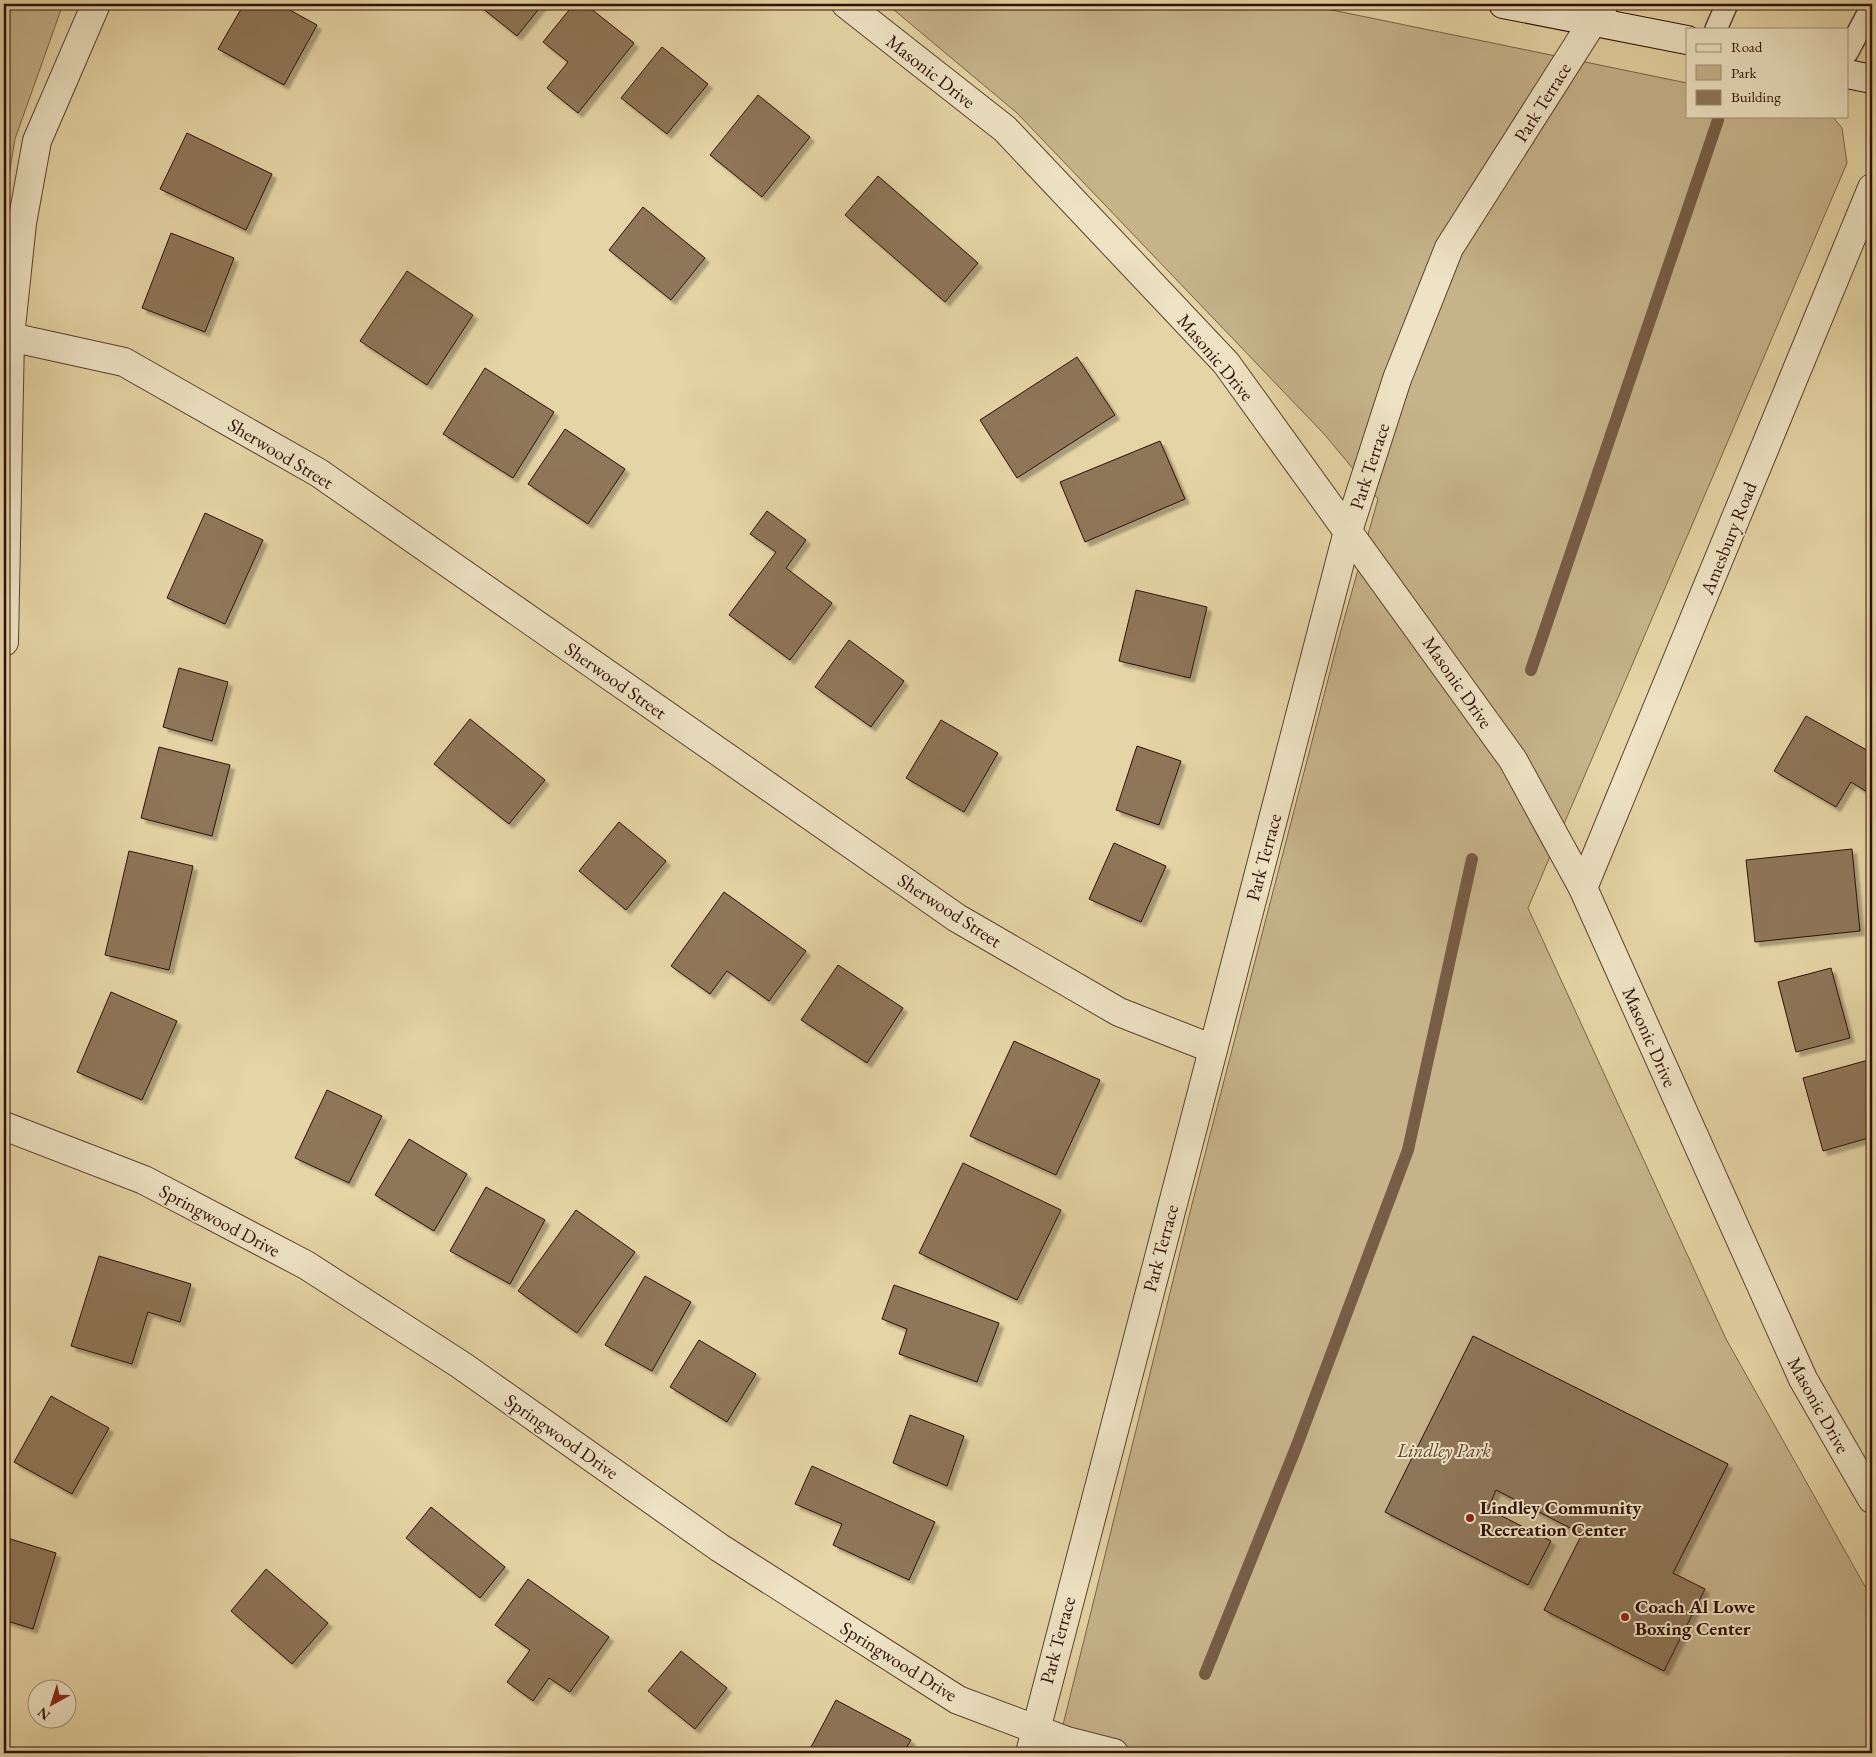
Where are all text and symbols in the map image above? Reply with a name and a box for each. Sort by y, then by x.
legend [1686,28,1848,118]
street label: Masonic Drive [881,29,980,114]
text: Road [1731,37,1763,56]
street label: Park Terrace [1508,58,1577,147]
text: Park [1731,63,1758,82]
text: Building [1731,87,1781,106]
street label: Masonic Drive [1172,308,1259,406]
street label: Sherwood Street [223,412,338,495]
street label: Park Terrace [1344,420,1395,513]
street label: Amesbury Road [1694,478,1763,599]
street label: Masonic Drive [1417,631,1498,733]
street label: Sherwood Street [560,636,672,725]
street label: Park Terrace [1240,811,1287,904]
street label: Sherwood Street [893,868,1006,953]
street label: Masonic Drive [1616,983,1683,1091]
street label: Springwood Drive [155,1178,285,1263]
street label: Park Terrace [1137,1202,1184,1295]
street label: Masonic Drive [1782,1353,1855,1458]
street label: Springwood Drive [500,1388,623,1485]
park label: Lindley Park [1396,1438,1491,1463]
place label: Lindley Community Recreation Center [1480,1495,1642,1542]
marker: Lindley Community Recreation Center [1464,1512,1476,1524]
street label: Park Terrace [1034,1594,1081,1687]
place label: Coach Al Lowe Boxing Center [1635,1594,1755,1641]
marker: Coach Al Lowe Boxing Center [1619,1611,1631,1623]
street label: Springwood Drive [836,1615,962,1707]
north arrow [28,1680,78,1730]
text: N [33,1703,54,1725]

